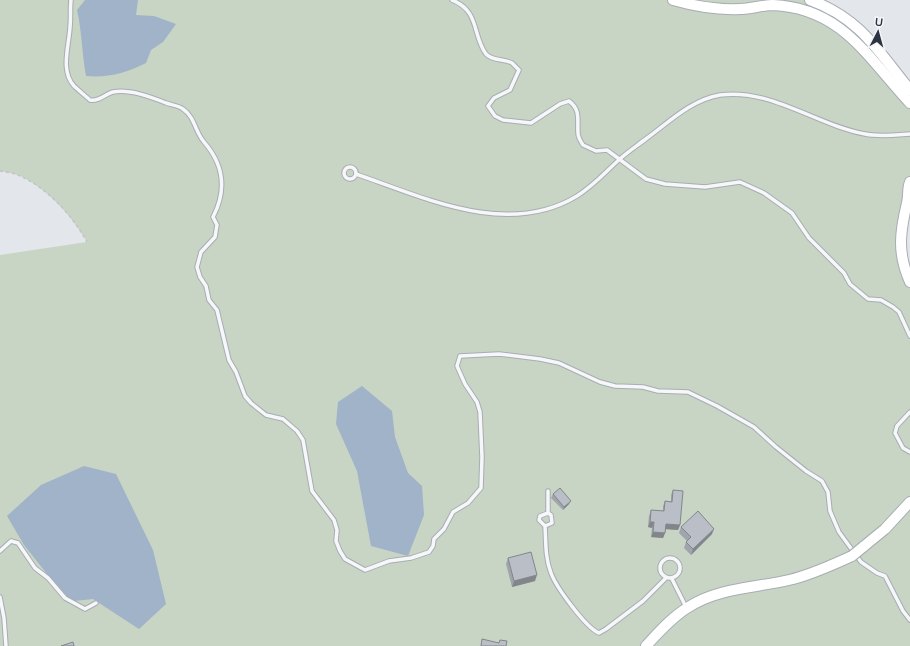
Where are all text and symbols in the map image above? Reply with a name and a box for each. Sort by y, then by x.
north arrow [858,12,898,52]
text: U [874,15,884,29]

